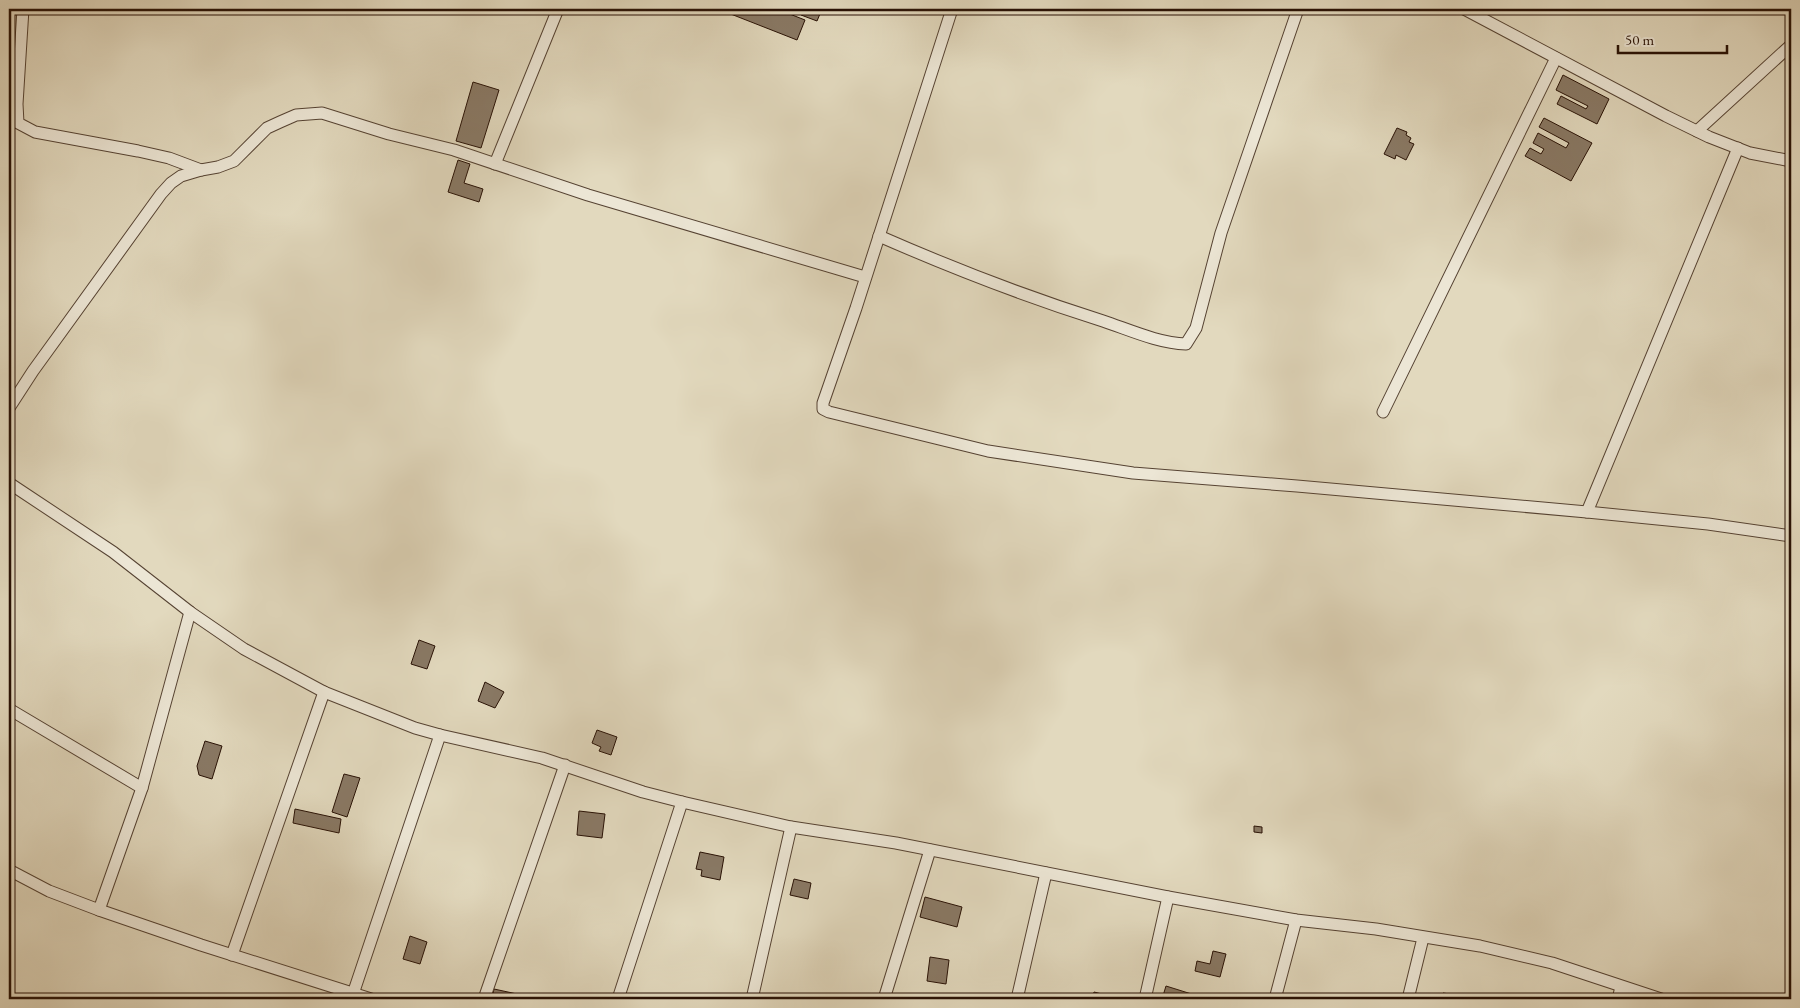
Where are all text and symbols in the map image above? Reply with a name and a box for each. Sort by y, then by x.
scale bar [1618,22,1726,54]
text: 50 m [1625,30,1654,49]

